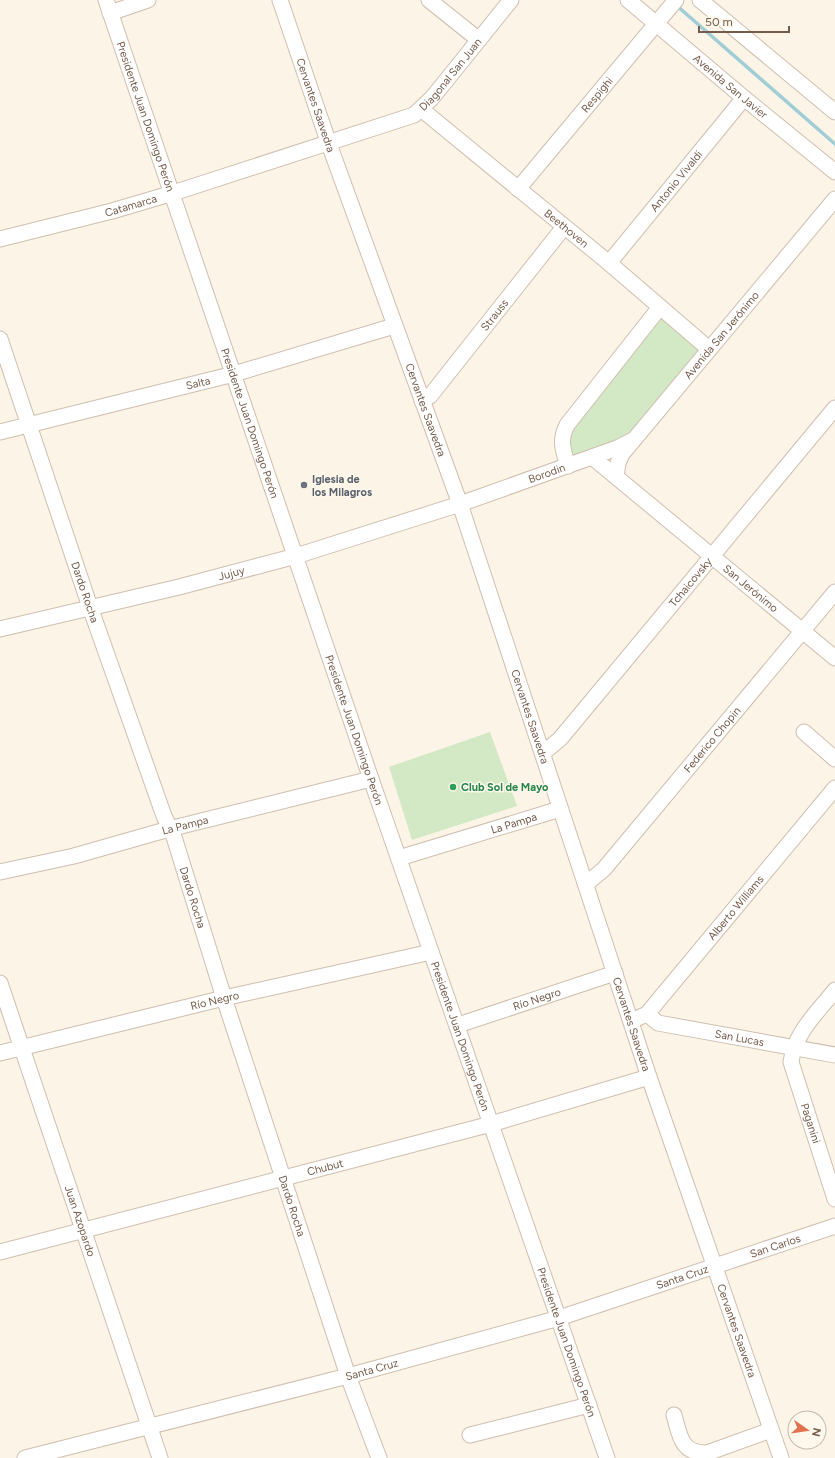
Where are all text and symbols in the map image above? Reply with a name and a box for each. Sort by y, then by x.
scale bar [699,8,789,34]
text: 50 m [705,15,733,29]
street label: Diagonal San Juan [416,35,484,113]
street label: Presidente Juan Domingo Perón [114,40,177,193]
street label: Avenida San Javier [691,52,771,121]
street label: Cervantes Saavedra [294,56,338,154]
street label: Respighi [578,74,615,115]
street label: Antonio Vivaldi [647,148,705,214]
street label: Catamarca [103,192,158,219]
street label: Beethoven [542,206,591,250]
street label: Avenida San Jerónimo [681,289,762,381]
street label: Strauss [478,296,511,333]
street label: Presidente Juan Domingo Perón [218,346,282,500]
street label: Cervantes Saavedra [403,361,449,458]
street label: Salta [185,374,212,392]
street label: Borodin [526,461,567,486]
place label: Iglesia de los Milagros [312,473,372,499]
marker: Iglesia de los Milagros [299,480,309,490]
street label: Tchaicovsky [666,555,715,609]
street label: Dardo Rocha [69,560,101,624]
street label: San Jerónimo [721,562,781,615]
street label: Jujuy [217,563,246,583]
street label: Presidente Juan Domingo Perón [323,653,386,807]
street label: Cervantes Saavedra [509,668,552,765]
street label: Federico Chopin [681,704,743,775]
place label: Club Sol de Mayo [461,781,549,794]
marker: Club Sol de Mayo [448,782,458,792]
street label: La Pampa [489,810,538,836]
street label: La Pampa [160,813,210,837]
street label: Dardo Rocha [177,865,208,930]
street label: Alberto Williams [705,873,766,942]
street label: Presidente Juan Domingo Perón [428,959,492,1113]
street label: Cervantes Saavedra [610,975,653,1073]
street label: Río Negro [511,985,562,1013]
street label: Río Negro [189,988,240,1013]
street label: San Lucas [714,1027,765,1049]
street label: Paganini [798,1102,823,1145]
street label: Chubut [306,1156,345,1178]
street label: Dardo Rocha [276,1174,308,1238]
street label: Juan Azopardo [62,1184,98,1258]
street label: San Carlos [748,1231,802,1260]
street label: Santa Cruz [654,1262,710,1292]
street label: Presidente Juan Domingo Perón [535,1266,599,1419]
street label: Cervantes Saavedra [715,1282,759,1379]
street label: Santa Cruz [344,1356,400,1383]
north arrow [787,1410,827,1450]
text: N [809,1427,824,1438]

